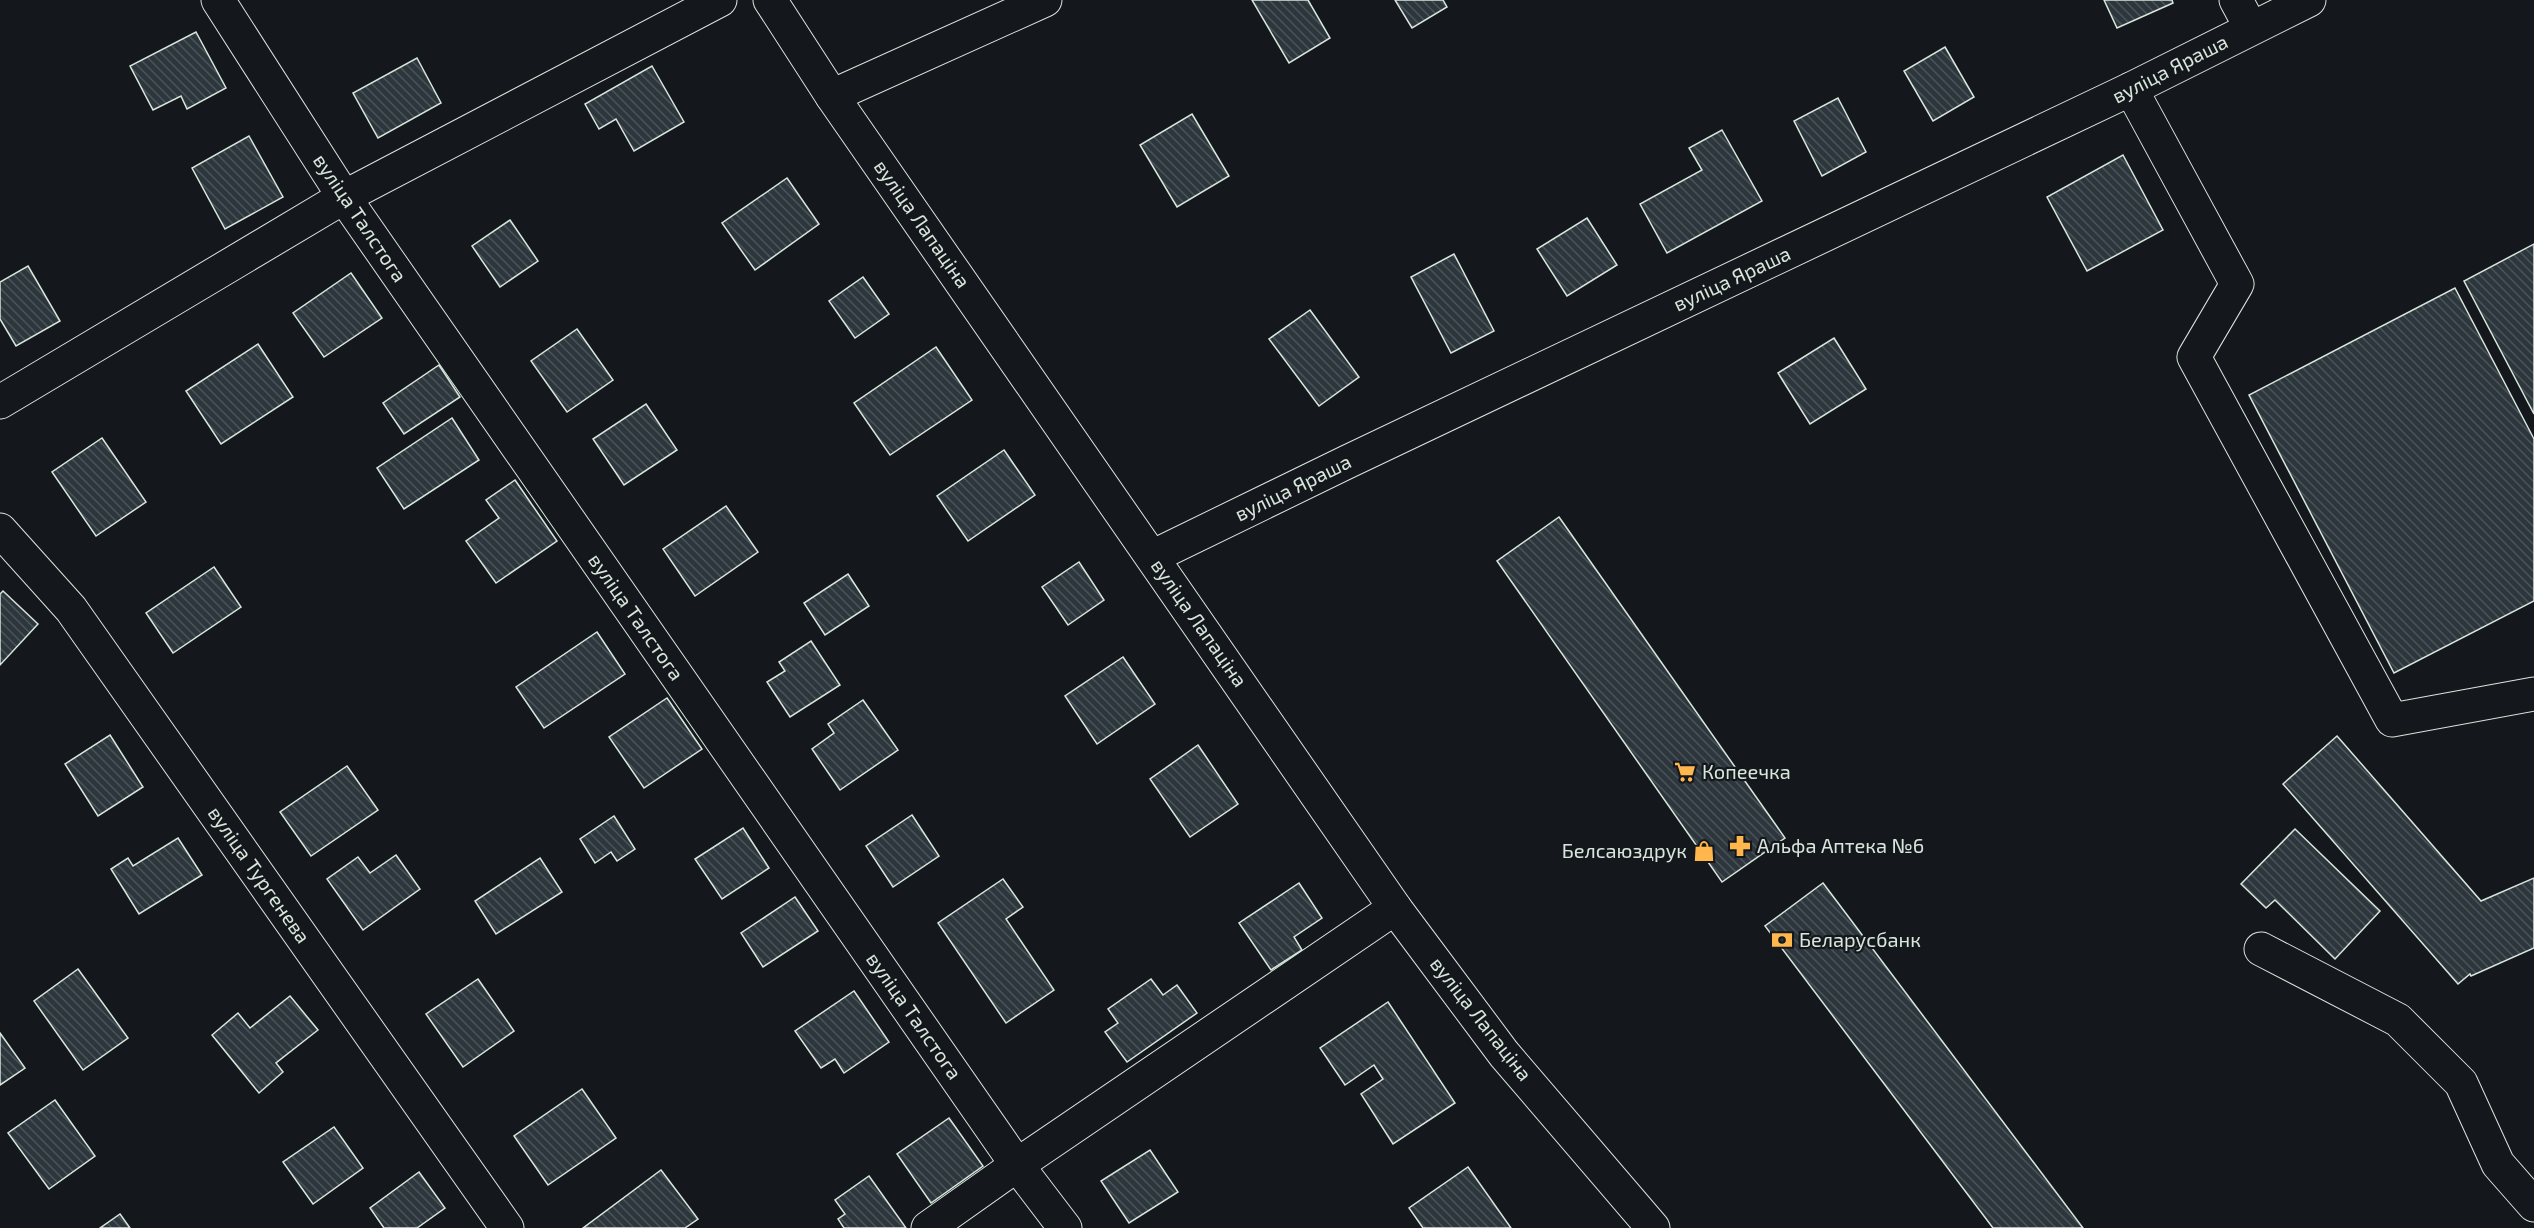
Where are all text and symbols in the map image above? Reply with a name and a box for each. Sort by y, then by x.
street label: вуліца Яраша [2108,29,2232,108]
street label: вуліца Талстога [308,149,413,287]
street label: вуліца Лапаціна [869,155,976,293]
street label: вуліца Яраша [1669,240,1794,317]
street label: вуліца Яраша [1230,449,1355,527]
street label: вуліца Талстога [583,548,690,685]
street label: вуліца Лапаціна [1146,554,1253,692]
place label: Копеечка [1702,759,1791,783]
supermarket icon: Копеечка [1673,760,1697,784]
street label: вуліца Тургенева [203,801,316,948]
place label: Альфа Аптека №6 [1757,833,1924,857]
pharmacy icon: Альфа Аптека №6 [1728,834,1752,858]
place label: Белсаюздрук [1562,838,1687,863]
shop icon: Белсаюздрук [1692,839,1716,863]
place label: Беларусбанк [1799,927,1921,952]
bank icon: Беларусбанк [1770,928,1794,952]
street label: вуліца Талстога [861,947,968,1084]
street label: вуліца Лапаціна [1425,952,1538,1086]

